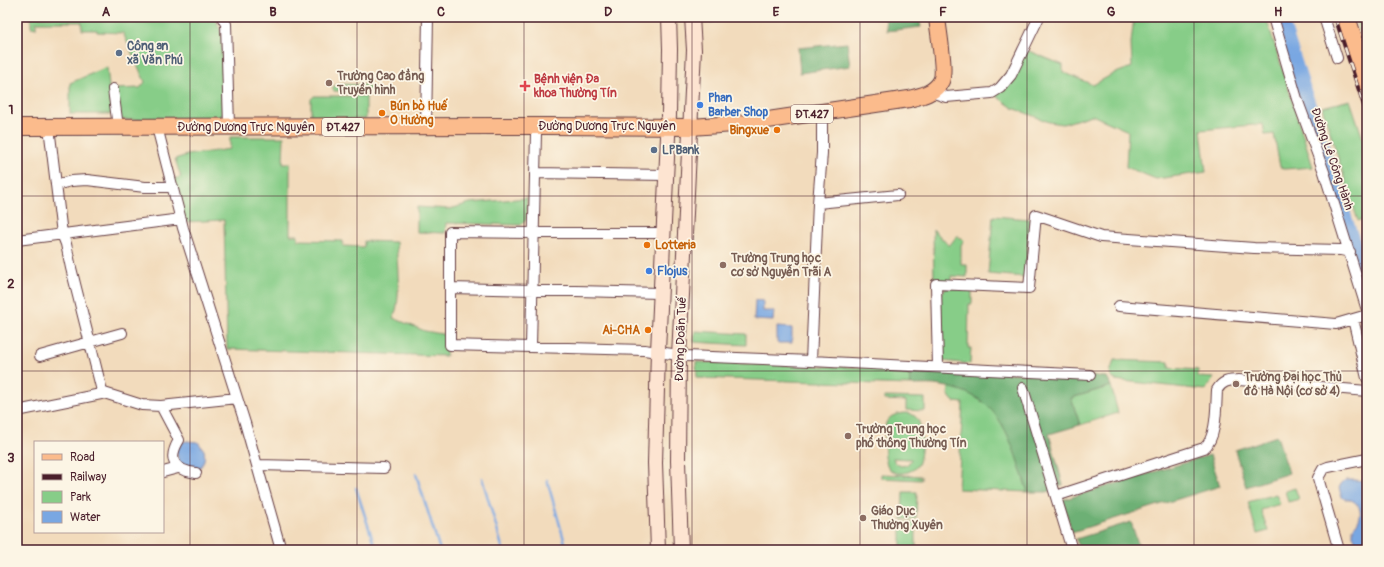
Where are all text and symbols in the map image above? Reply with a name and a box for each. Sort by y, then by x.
text: A [102,4,111,20]
text: B [269,4,277,20]
text: C [437,4,445,20]
text: D [604,4,612,20]
text: E [773,4,780,20]
text: F [939,4,947,20]
text: G [1107,4,1116,20]
text: H [1274,4,1282,20]
place label: Công an xã Văn Phú [126,39,183,68]
marker: Công an xã Văn Phú [114,48,124,58]
place label: Trường Cao đẳng Truyền hình [336,68,424,98]
place label: Bệnh viện Đa khoa Thường Tín [533,72,617,101]
marker: Trường Cao đẳng Truyền hình [324,78,334,88]
marker: Bệnh viện Đa khoa Thường Tín [519,80,531,92]
place label: Phan Barber Shop [708,91,769,120]
place label: Bún bò Huế O Hường [390,98,448,128]
marker: Phan Barber Shop [695,100,705,110]
text: 1 [8,102,14,118]
road number: ĐT.427 [791,105,833,123]
street label: Đường Lê Công Hành [1307,106,1357,212]
marker: Bún bò Huế O Hường [377,108,387,118]
road number: ĐT.427 [322,118,364,136]
street label: Đường Dương Trực Nguyên [538,119,676,134]
street label: Đường Dương Trực Nguyên [177,120,315,135]
place label: Bingxue [729,123,770,138]
marker: Bingxue [772,125,782,135]
place label: LPBank [662,143,700,158]
marker: LPBank [649,145,659,155]
place label: Lotteria [655,238,696,253]
marker: Lotteria [642,240,652,250]
place label: Trường Trung học cơ sở Nguyễn Trãi A [730,251,832,280]
marker: Trường Trung học cơ sở Nguyễn Trãi A [718,260,728,270]
place label: Flojus [657,264,688,279]
marker: Flojus [644,266,654,276]
text: 2 [7,276,15,292]
street label: Đường Doãn Tuế [671,296,690,382]
place label: Ai-CHA [602,323,640,338]
marker: Ai-CHA [643,325,653,335]
place label: Trường Đại học Thủ đô Hà Nội (cơ sở 4) [1243,370,1342,399]
marker: Trường Đại học Thủ đô Hà Nội (cơ sở 4) [1231,379,1241,389]
place label: Trường Trung học phổ thông Thường Tín [855,422,967,451]
marker: Trường Trung học phổ thông Thường Tín [843,431,853,441]
legend [34,441,164,533]
text: 3 [7,450,15,466]
text: Road [70,450,95,465]
text: Railway [70,470,106,485]
text: Park [70,490,91,505]
place label: Giáo Dục Thường Xuyên [870,504,943,533]
text: Water [70,510,101,525]
marker: Giáo Dục Thường Xuyên [858,513,868,523]

